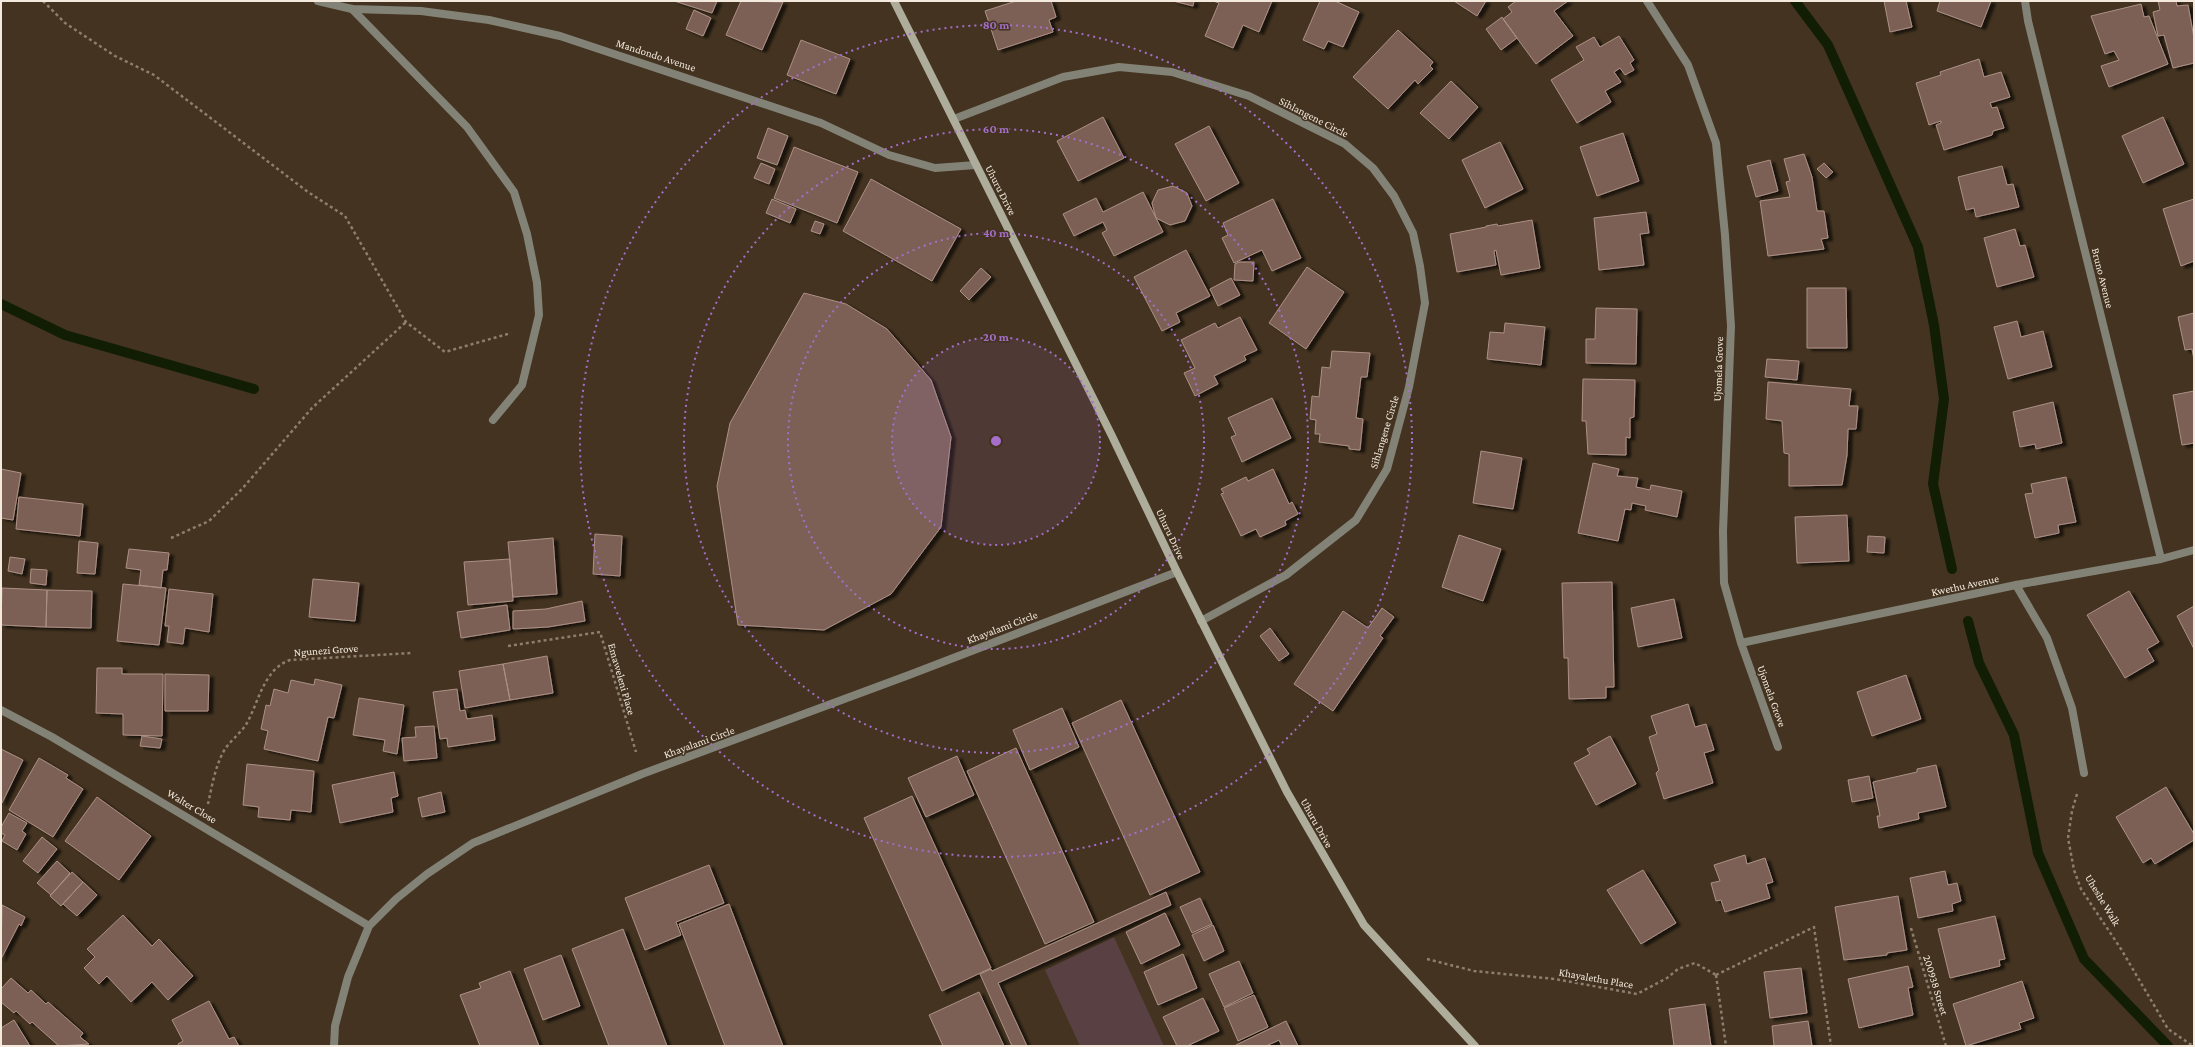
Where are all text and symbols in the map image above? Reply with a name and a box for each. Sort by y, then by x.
text: 80 m [983,18,1010,32]
street label: Mandondo Avenue [615,36,697,74]
street label: Sihlangene Circle [1277,94,1351,141]
text: 60 m [983,122,1010,136]
street label: Uhuru Drive [983,163,1019,217]
text: 40 m [983,226,1010,240]
street label: Bruno Avenue [2090,247,2116,309]
text: 20 m [983,330,1010,344]
street label: Ujomela Grove [1711,336,1726,402]
street label: Sihlangene Circle [1367,394,1402,470]
centre of rings [989,434,1003,448]
street label: Uhuru Drive [1154,507,1188,561]
street label: Kwethu Avenue [1930,572,2000,598]
street label: Khayalami Circle [965,608,1039,647]
street label: Ngunezi Grove [293,642,359,659]
street label: Emaweleni Place [606,642,638,716]
street label: Ujomela Grove [1754,663,1789,729]
street label: Khayalami Circle [662,724,737,761]
street label: Walter Close [165,786,219,826]
street label: Uhuru Drive [1299,796,1336,850]
street label: Uheshe Walk [2083,872,2123,929]
street label: 200938 Street [1921,954,1951,1017]
street label: Khayalethu Place [1558,966,1634,991]

